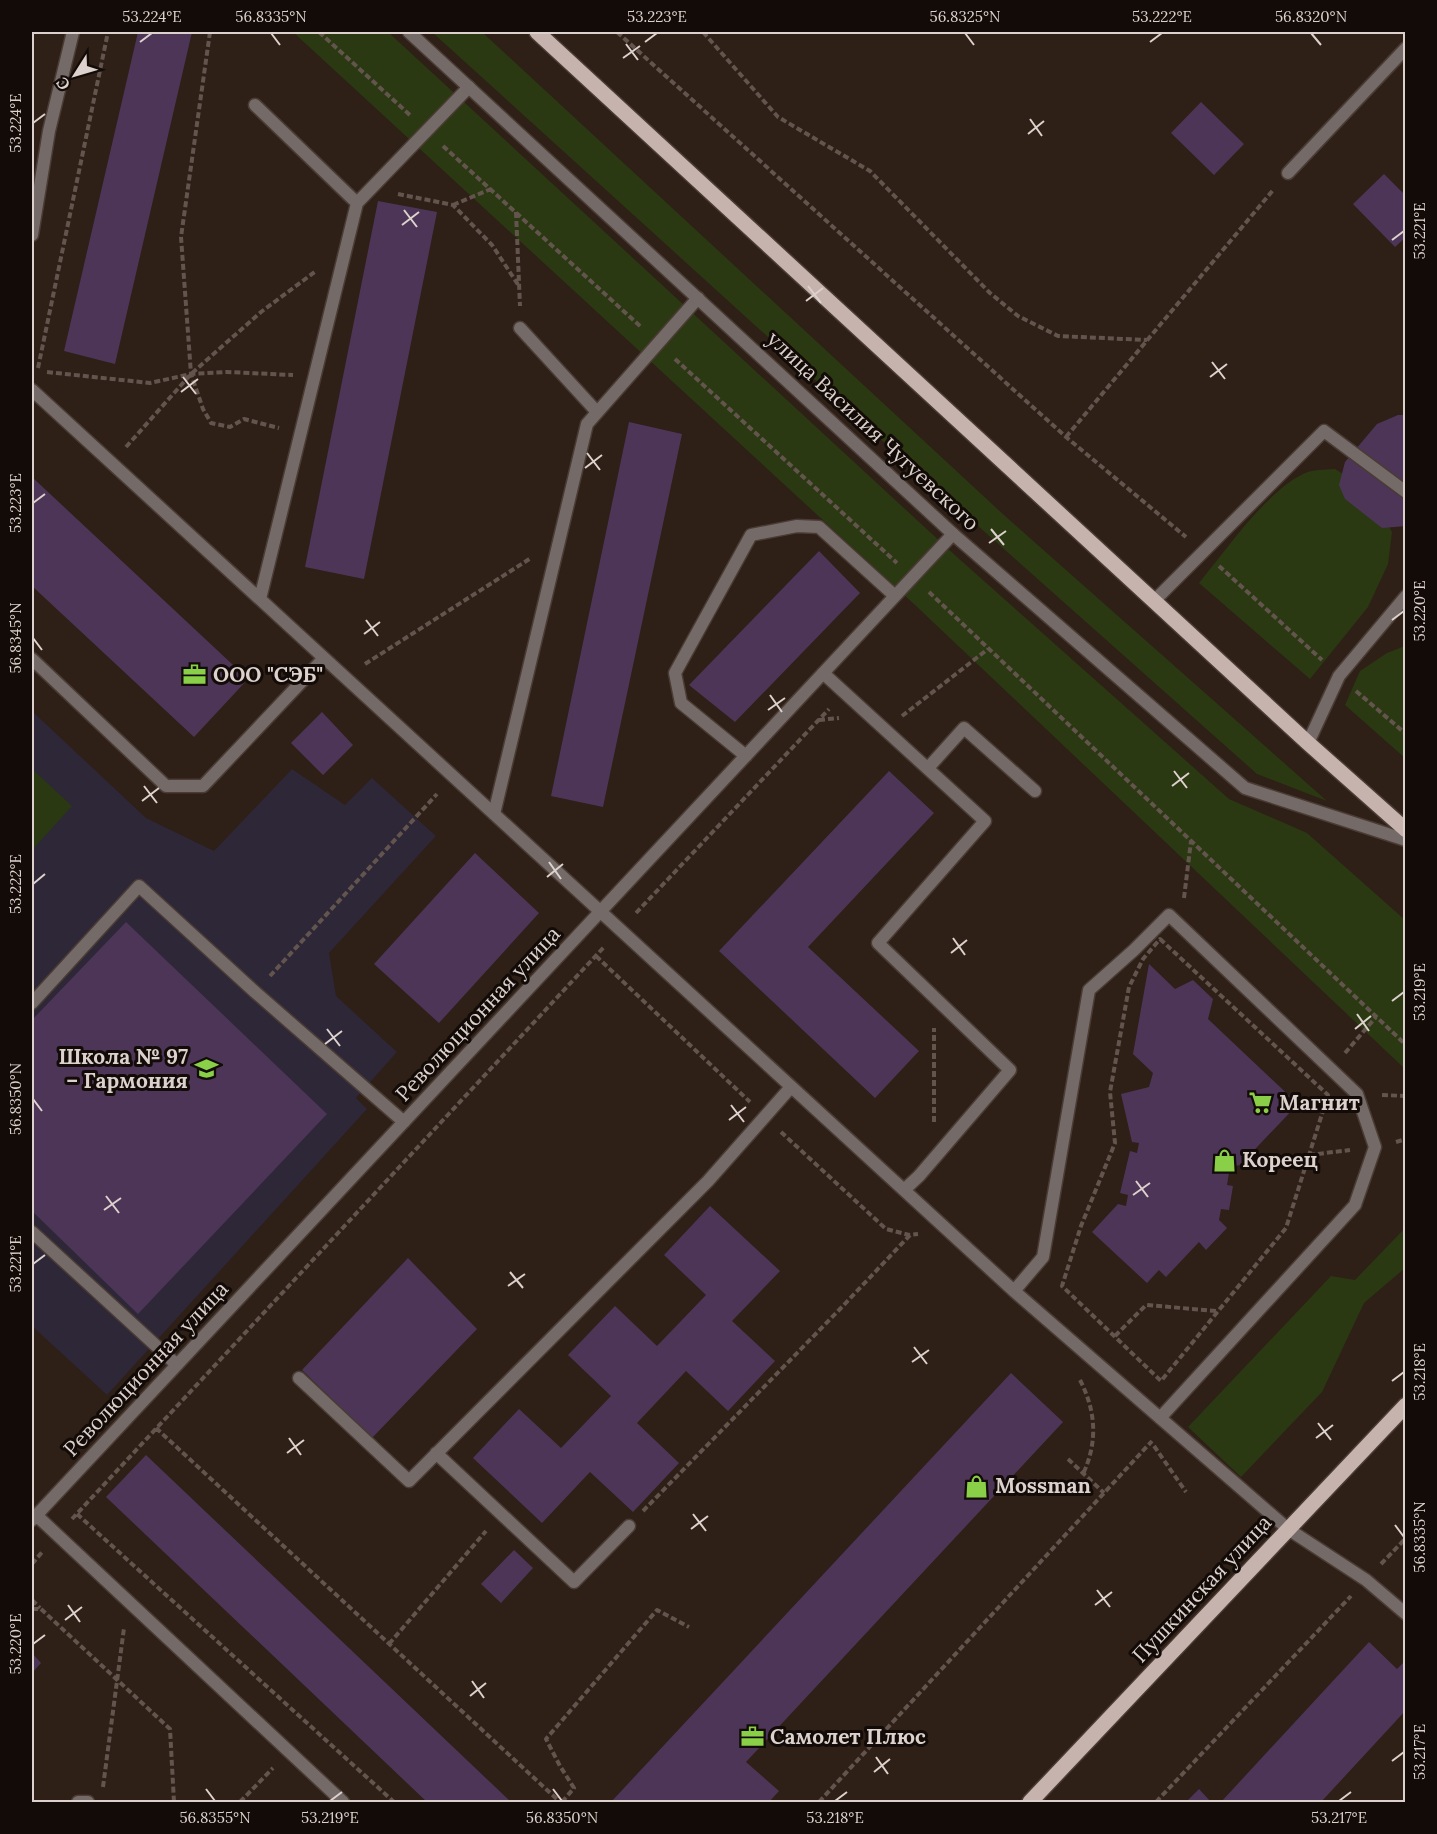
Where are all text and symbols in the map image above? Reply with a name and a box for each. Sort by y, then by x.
text: 53.224°E [122,7,182,26]
text: 56.8335°N [235,7,307,26]
text: 53.223°E [627,7,687,26]
text: 56.8325°N [929,7,1001,26]
text: 53.222°E [1132,7,1192,26]
text: 56.8320°N [1275,7,1347,26]
north arrow [45,45,105,105]
text: С [52,74,74,94]
text: 53.224°E [6,93,25,153]
text: 53.221°E [1410,202,1429,260]
street label: улица Василия Чугуевского [762,325,985,536]
text: 53.223°E [6,473,25,533]
text: 53.220°E [1410,580,1429,642]
text: 56.8345°N [6,602,25,674]
place label: ООО "СЭБ" [213,661,323,688]
office icon: ООО "СЭБ" [182,662,208,688]
text: 53.222°E [6,854,25,914]
street label: Революционная улица [390,920,566,1107]
text: 53.219°E [1410,963,1429,1021]
place label: Школа № 97 – Гармония [59,1043,188,1094]
school or university icon: Школа № 97 – Гармония [193,1056,219,1082]
text: 56.8350°N [6,1063,25,1135]
place label: Магнит [1279,1089,1360,1116]
supermarket icon: Магнит [1248,1090,1274,1116]
place label: Кореец [1242,1146,1318,1173]
shop icon: Кореец [1211,1147,1237,1173]
text: 53.221°E [6,1235,25,1293]
street label: Революционная улица [58,1275,234,1462]
text: 53.218°E [1410,1343,1429,1401]
place label: Mossman [995,1472,1091,1499]
shop icon: Mossman [964,1473,990,1499]
text: 56.8335°N [1410,1501,1429,1573]
street label: Пушкинская улица [1126,1509,1277,1668]
text: 53.220°E [6,1613,25,1675]
place label: Самолет Плюс [770,1723,926,1750]
office icon: Самолет Плюс [739,1724,765,1750]
text: 53.217°E [1410,1724,1429,1780]
text: 56.8355°N [179,1808,251,1827]
text: 53.219°E [301,1808,359,1827]
text: 56.8350°N [526,1808,598,1827]
text: 53.218°E [806,1808,864,1827]
text: 53.217°E [1311,1808,1367,1827]

